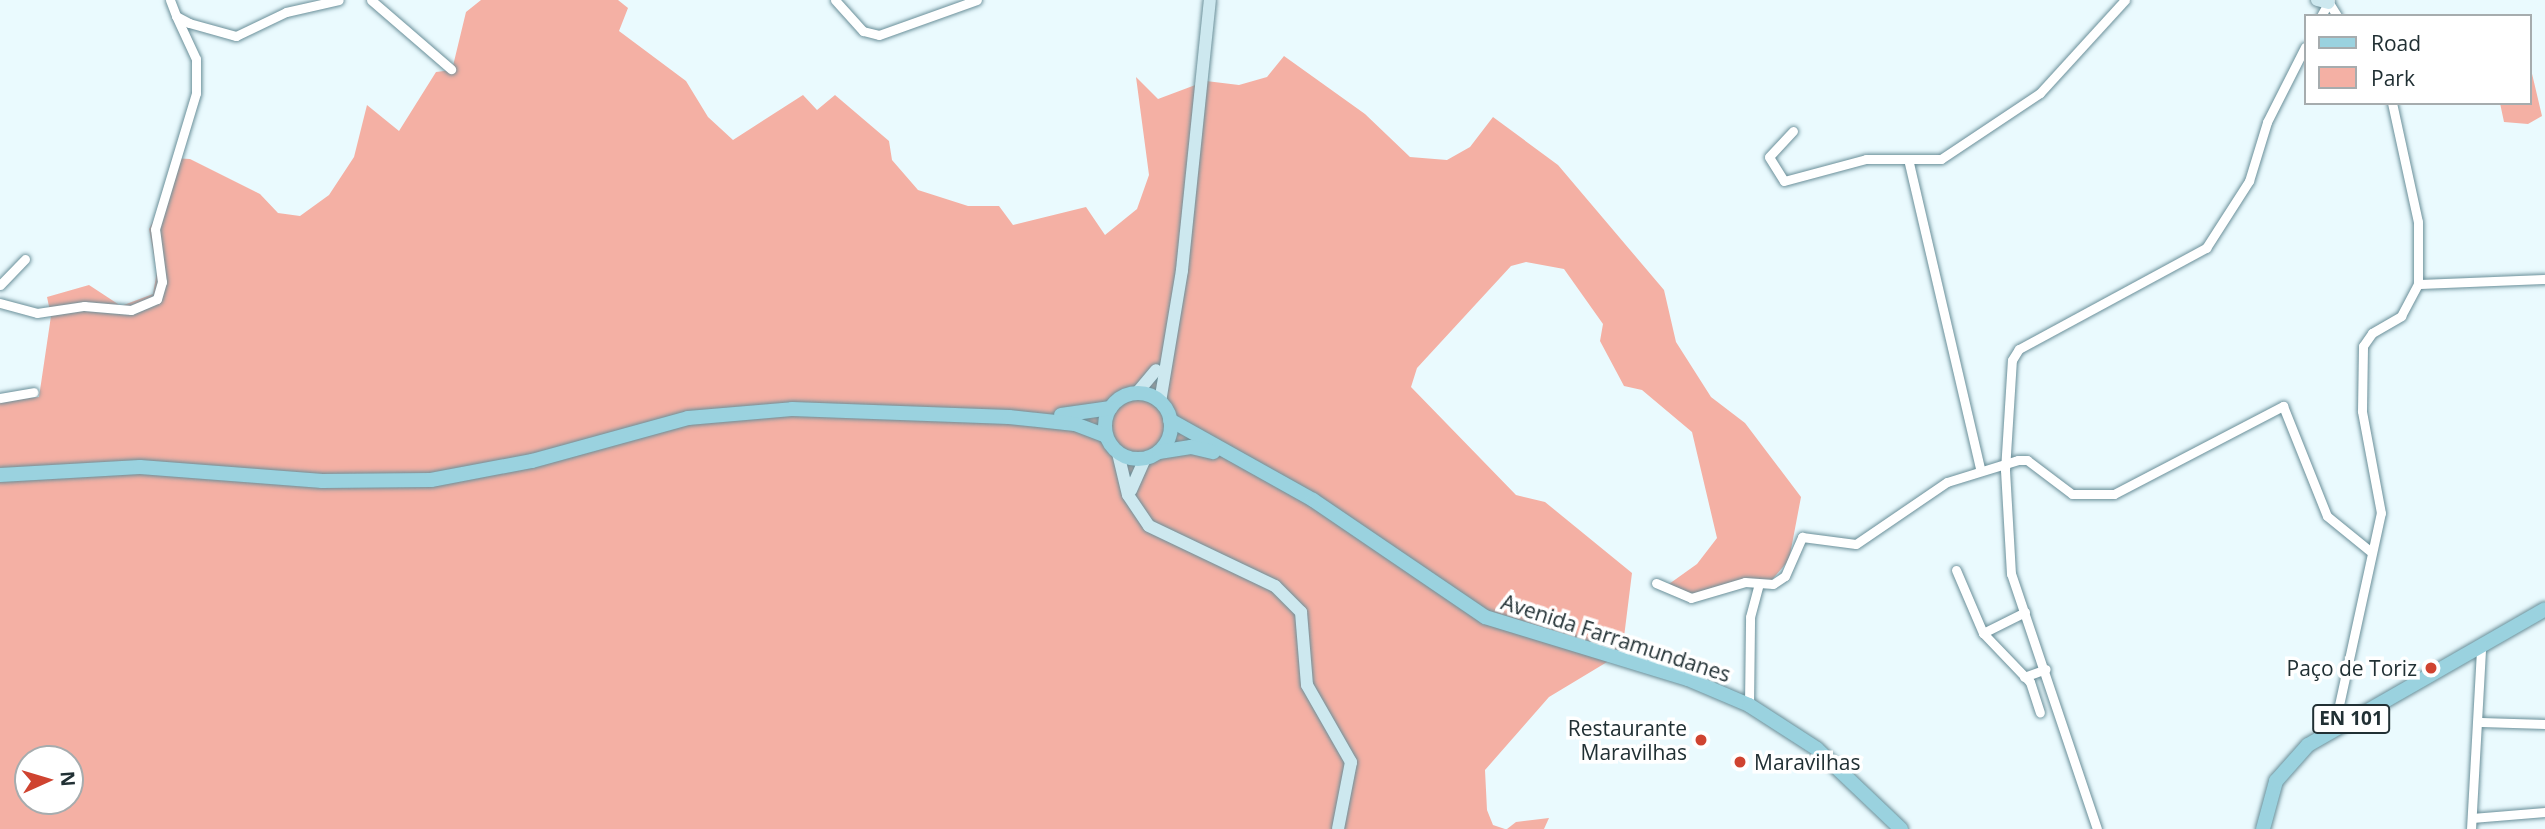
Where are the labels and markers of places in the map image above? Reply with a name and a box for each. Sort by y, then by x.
place label: Paço de Toriz [2287,655,2417,681]
marker: Paço de Toriz [2423,660,2439,676]
place label: Restaurante Maravilhas [1568,715,1687,765]
marker: Restaurante Maravilhas [1693,732,1709,748]
place label: Maravilhas [1754,749,1860,775]
marker: Maravilhas [1732,754,1748,770]

